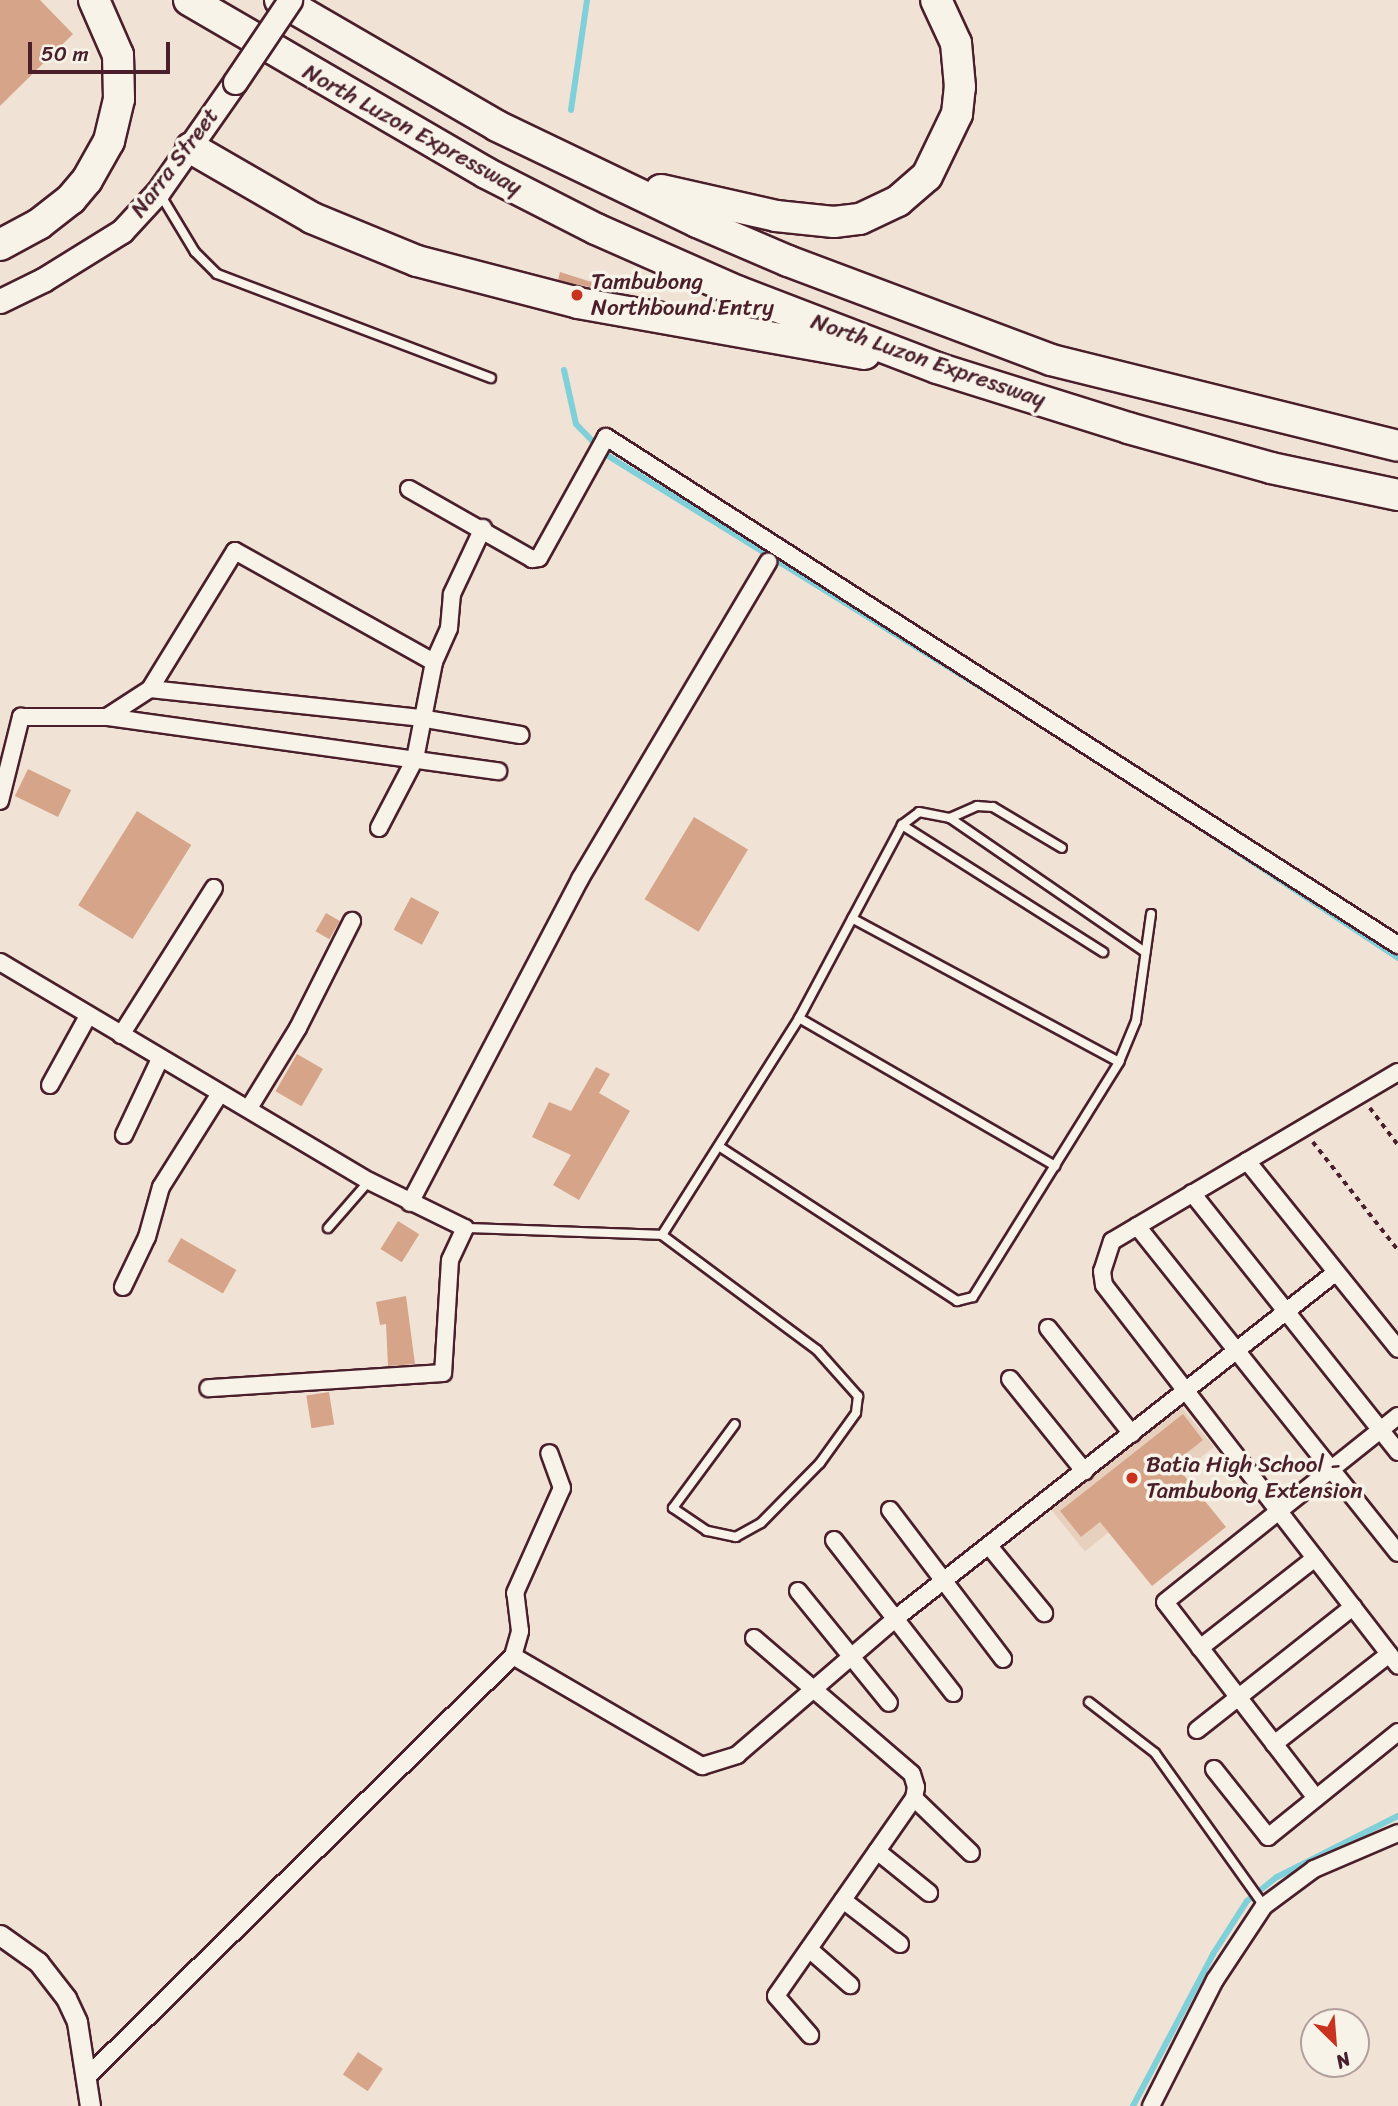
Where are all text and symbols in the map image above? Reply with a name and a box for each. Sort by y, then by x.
scale bar [32,28,173,72]
text: 50 m [41,35,89,73]
street label: North Luzon Expressway [297,58,527,202]
street label: Narra Street [125,103,225,223]
place label: Tambubong Northbound Entry [591,268,774,322]
marker: Tambubong Northbound Entry [569,287,585,303]
street label: North Luzon Expressway [806,308,1050,414]
place label: Batia High School - Tambubong Extension [1146,1451,1364,1505]
marker: Batia High School - Tambubong Extension [1124,1470,1140,1486]
north arrow [1300,2008,1370,2078]
text: N [1330,2043,1356,2078]

